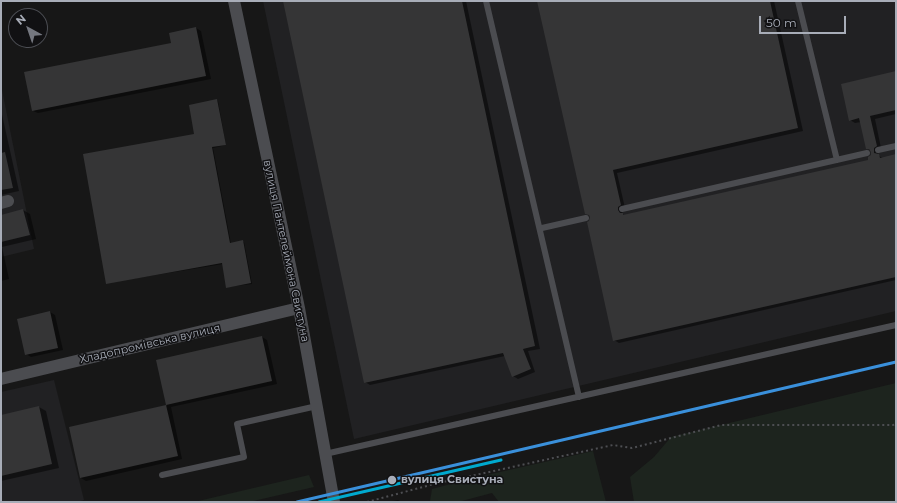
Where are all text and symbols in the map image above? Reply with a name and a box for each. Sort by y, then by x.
north arrow [8,8,48,48]
scale bar [761,8,848,34]
text: N [13,11,29,28]
text: 50 m [766,15,797,30]
street label: вулиця Пантелеймона Свистуна [260,159,312,343]
street label: Хладопромівська вулиця [78,321,222,367]
place label: вулиця Свистуна [401,473,503,487]
marker: вулиця Свистуна [386,474,398,486]

